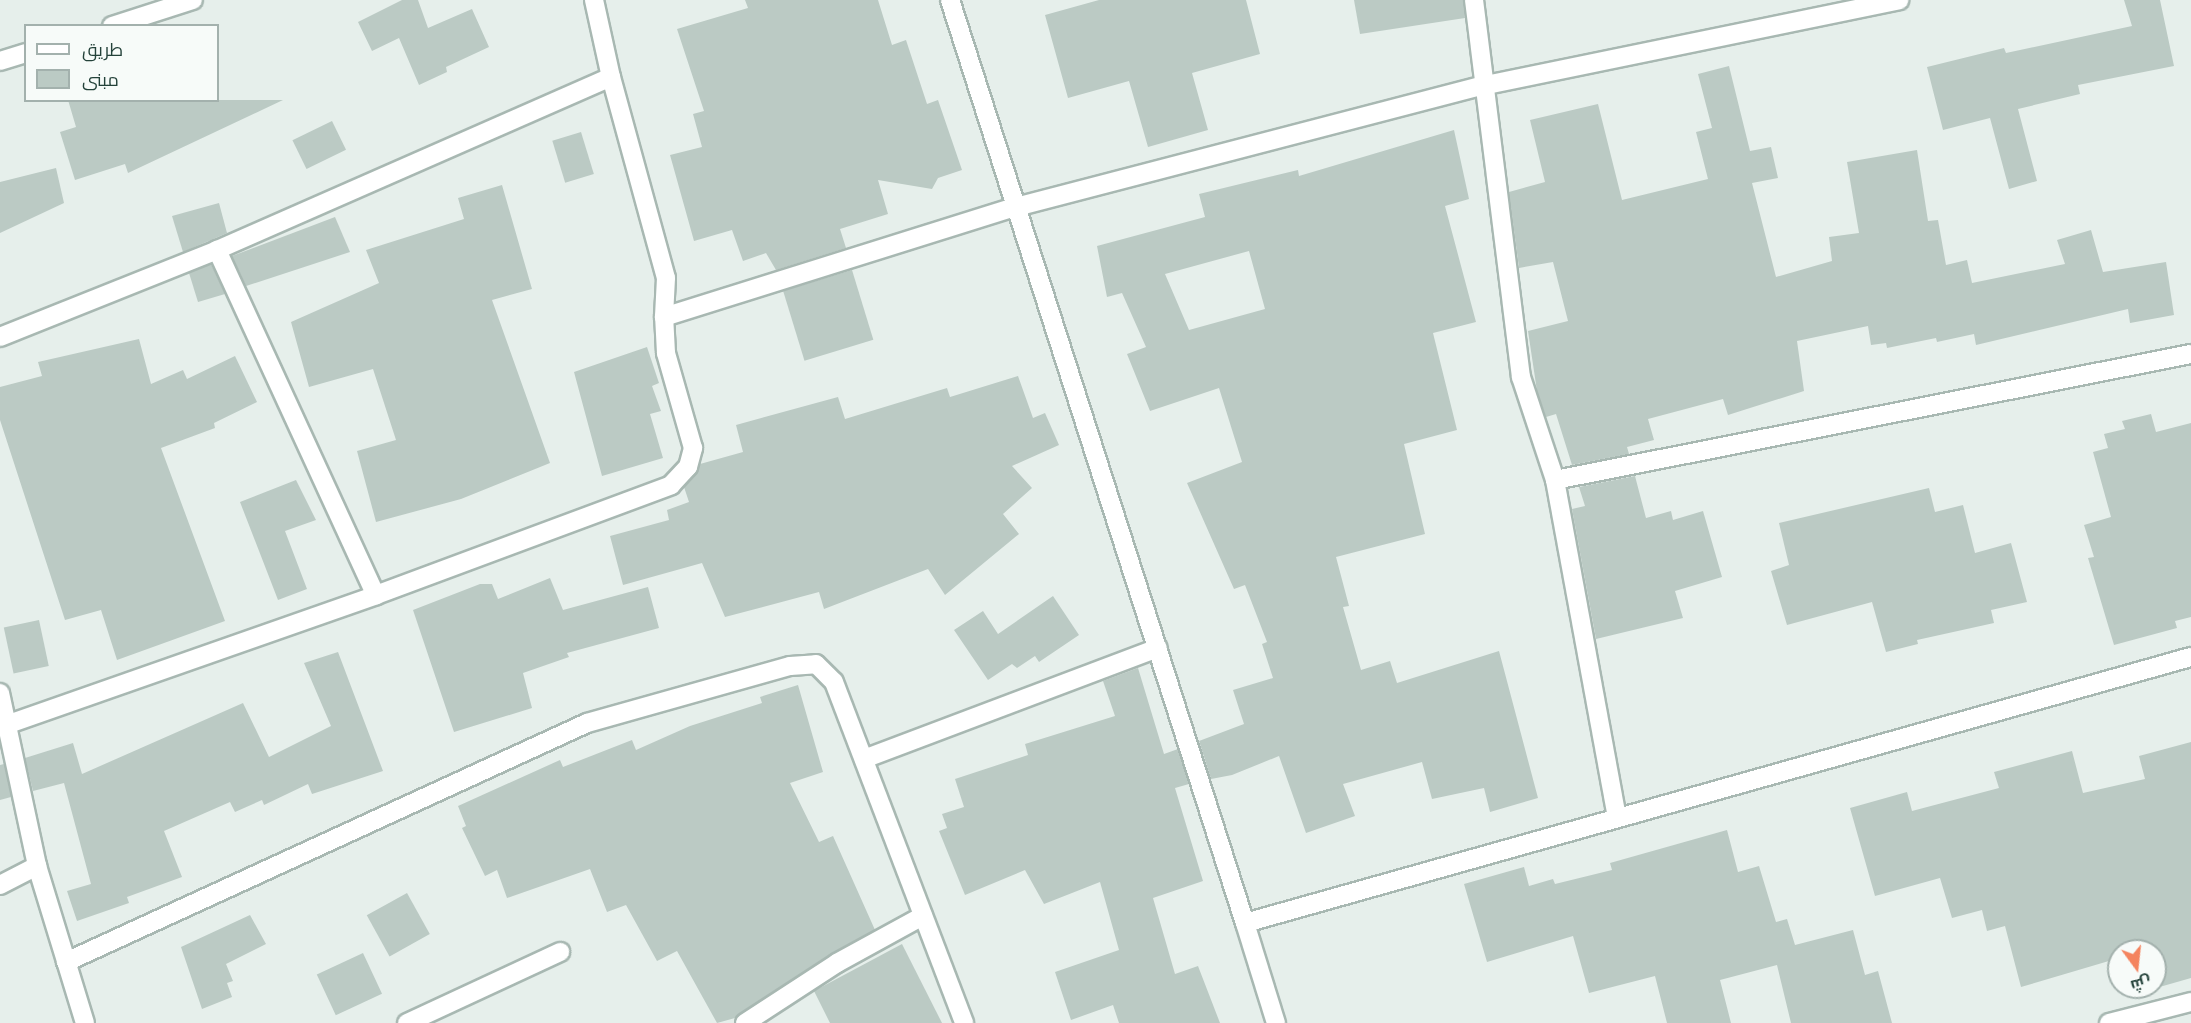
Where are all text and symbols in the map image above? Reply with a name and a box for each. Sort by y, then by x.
legend [24,24,219,102]
text: طريق [82,38,123,60]
text: مبنى [82,68,119,90]
north arrow [2107,939,2167,999]
text: ش [2129,973,2154,997]

